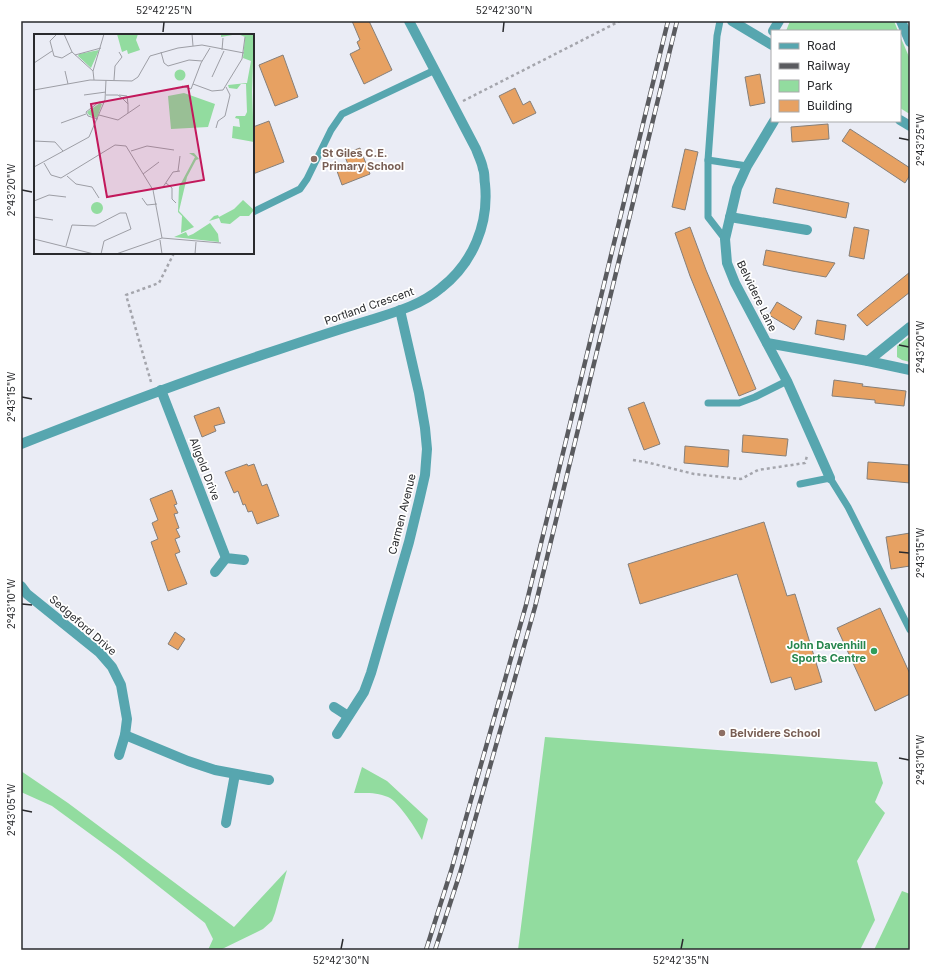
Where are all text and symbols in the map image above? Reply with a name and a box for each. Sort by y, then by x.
text: 52°42'25"N [136,4,192,16]
text: 52°42'30"N [476,4,532,16]
legend [771,30,901,122]
inset map [34,34,254,254]
text: Road [807,38,836,53]
text: Railway [807,58,851,73]
text: Park [807,78,833,93]
text: Building [807,98,852,113]
text: 2°43'25"W [914,114,926,166]
place label: St Giles C.E. Primary School [322,146,404,173]
marker: St Giles C.E. Primary School [309,154,319,164]
text: 2°43'20"W [5,163,17,216]
street label: Belvidere Lane [734,258,780,334]
street label: Portland Crescent [322,284,416,328]
text: 2°43'20"W [914,320,926,373]
text: 2°43'15"W [5,372,17,422]
street label: Allgold Drive [187,436,223,502]
street label: Carmen Avenue [385,472,419,556]
text: 2°43'15"W [914,528,926,578]
text: 2°43'10"W [5,578,17,629]
street label: Sedgeford Drive [46,592,120,658]
place label: John Davenhill Sports Centre [787,638,866,665]
marker: John Davenhill Sports Centre [869,646,879,656]
place label: Belvidere School [730,726,820,740]
marker: Belvidere School [717,728,727,738]
text: 2°43'10"W [914,734,926,785]
text: 2°43'05"W [5,783,17,836]
text: 52°42'30"N [313,954,369,966]
text: 52°42'35"N [653,954,709,966]

